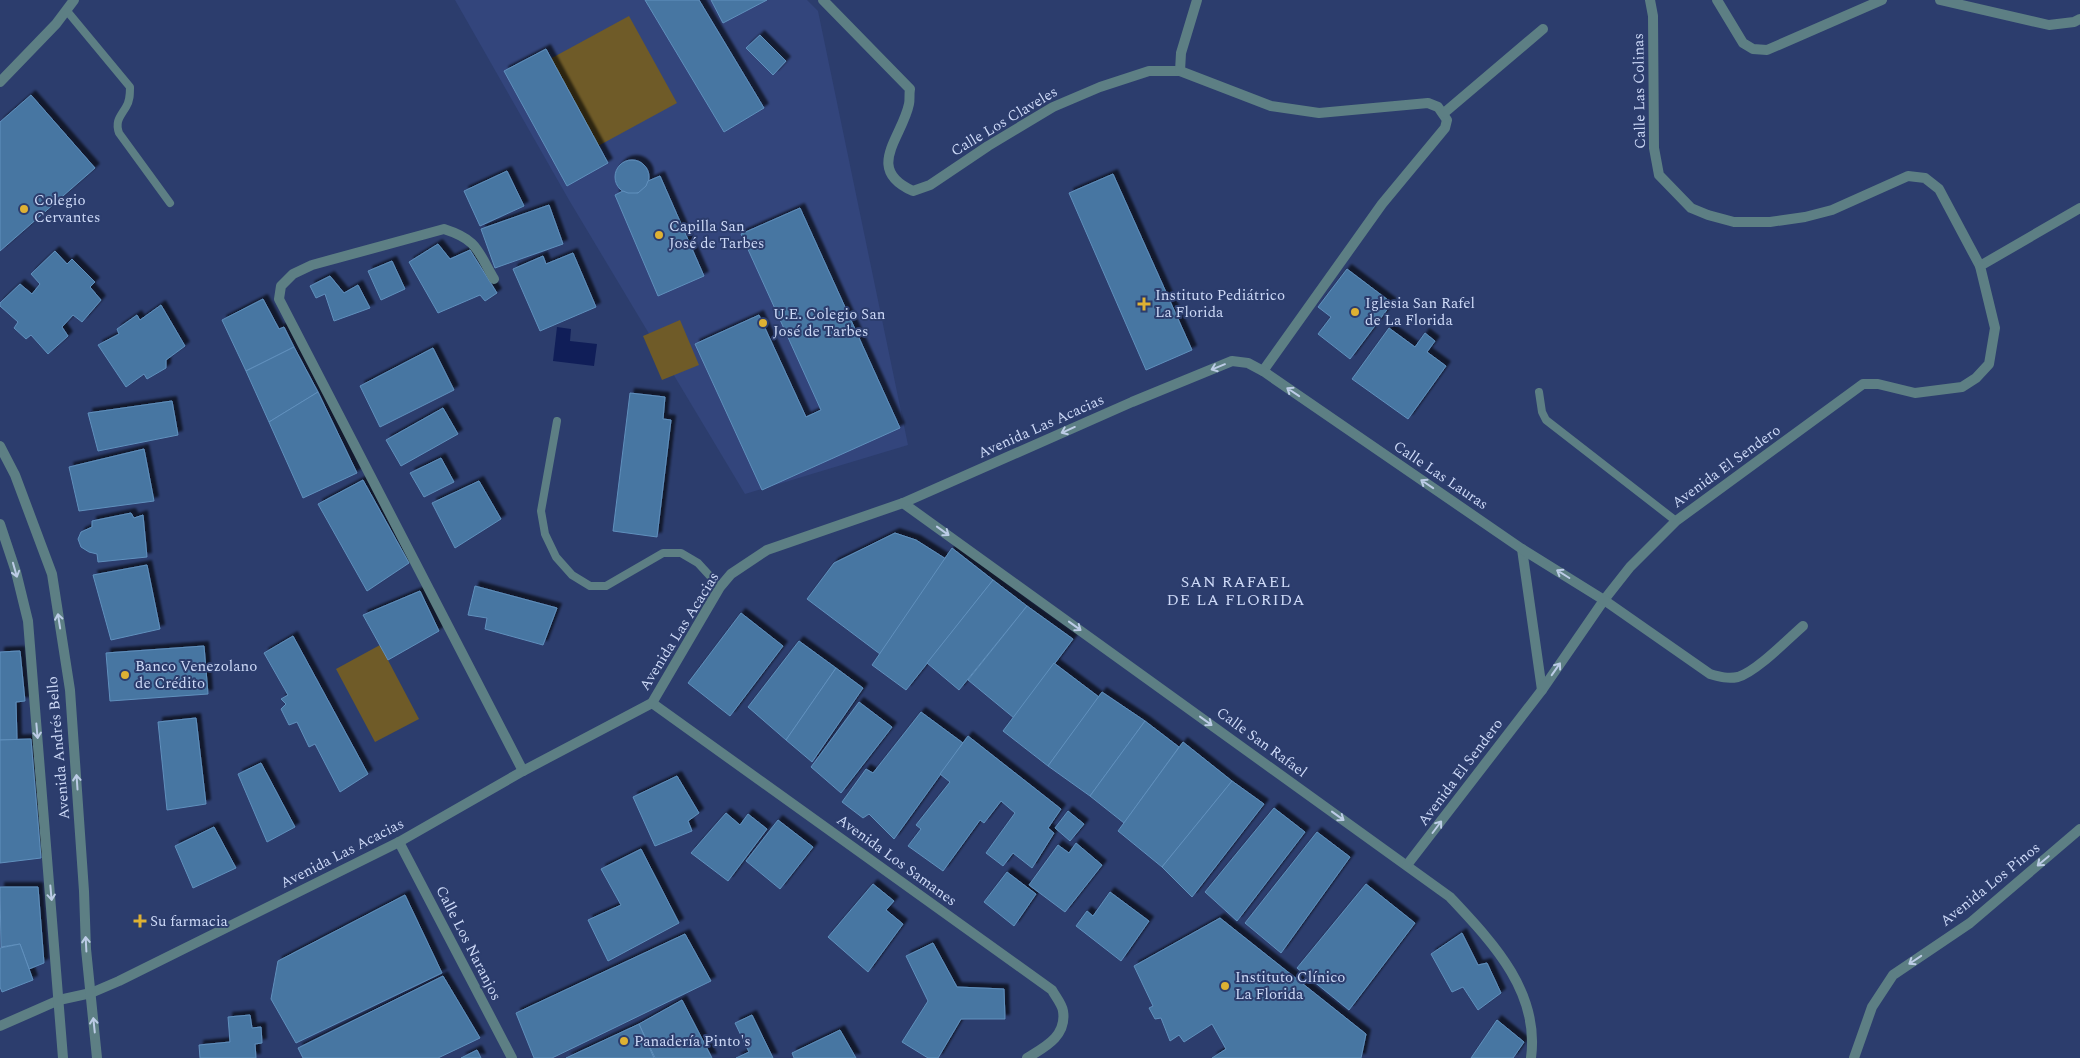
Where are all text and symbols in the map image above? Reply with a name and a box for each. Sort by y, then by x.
street label: Calle Las Colinas [1627,33,1652,149]
street label: Calle Los Claveles [946,80,1062,162]
place label: Colegio Cervantes [34,189,100,229]
marker: Colegio Cervantes [18,203,30,215]
place label: Capilla San José de Tarbes [669,215,765,255]
marker: Capilla San José de Tarbes [653,229,665,241]
place label: Instituto Pediátrico La Florida [1155,284,1285,324]
place label: Iglesia San Rafel de La Florida [1365,292,1475,332]
marker: Instituto Pediátrico La Florida [1137,297,1151,311]
place label: U.E. Colegio San José de Tarbes [773,303,886,343]
marker: Iglesia San Rafel de La Florida [1349,306,1361,318]
marker: U.E. Colegio San José de Tarbes [757,317,769,329]
one-way arrow [1210,363,1226,372]
one-way arrow [1287,387,1301,397]
street label: Avenida Las Acacias [974,388,1108,465]
street label: Avenida El Sendero [1667,419,1786,514]
one-way arrow [1061,426,1076,436]
street label: Calle Las Lauras [1389,435,1493,516]
one-way arrow [1421,479,1435,489]
one-way arrow [936,526,950,536]
one-way arrow [11,562,21,578]
street label: Avenida Las Acacias [634,567,725,695]
one-way arrow [1556,569,1570,579]
district label: SAN RAFAEL DE LA FLORIDA [1166,570,1306,612]
one-way arrow [54,613,64,629]
one-way arrow [1068,621,1082,631]
place label: Banco Venezolano de Crédito [135,655,257,695]
one-way arrow [1551,662,1561,676]
marker: Banco Venezolano de Crédito [119,669,131,681]
street label: Avenida Andrés Bello [41,675,76,821]
street label: Calle San Rafael [1211,702,1312,783]
street label: Avenida El Sendero [1412,714,1509,831]
one-way arrow [1199,716,1213,726]
one-way arrow [32,722,42,738]
one-way arrow [72,774,81,790]
street label: Avenida Los Samanes [832,809,962,912]
one-way arrow [1331,811,1345,821]
street label: Avenida Las Acacias [276,812,408,895]
one-way arrow [1431,821,1442,834]
street label: Avenida Los Pinos [1935,837,2045,932]
one-way arrow [2037,855,2050,866]
street label: Calle Los Naranjos [430,882,507,1005]
one-way arrow [46,884,55,900]
place label: Su farmacia [150,910,229,933]
marker: Su farmacia [134,915,146,927]
one-way arrow [82,936,91,952]
one-way arrow [1908,956,1922,966]
place label: Instituto Clínico La Florida [1235,966,1345,1006]
marker: Instituto Clínico La Florida [1219,980,1231,992]
one-way arrow [89,1018,99,1034]
place label: Panadería Pinto's [634,1030,751,1053]
marker: Panadería Pinto's [618,1035,630,1047]

